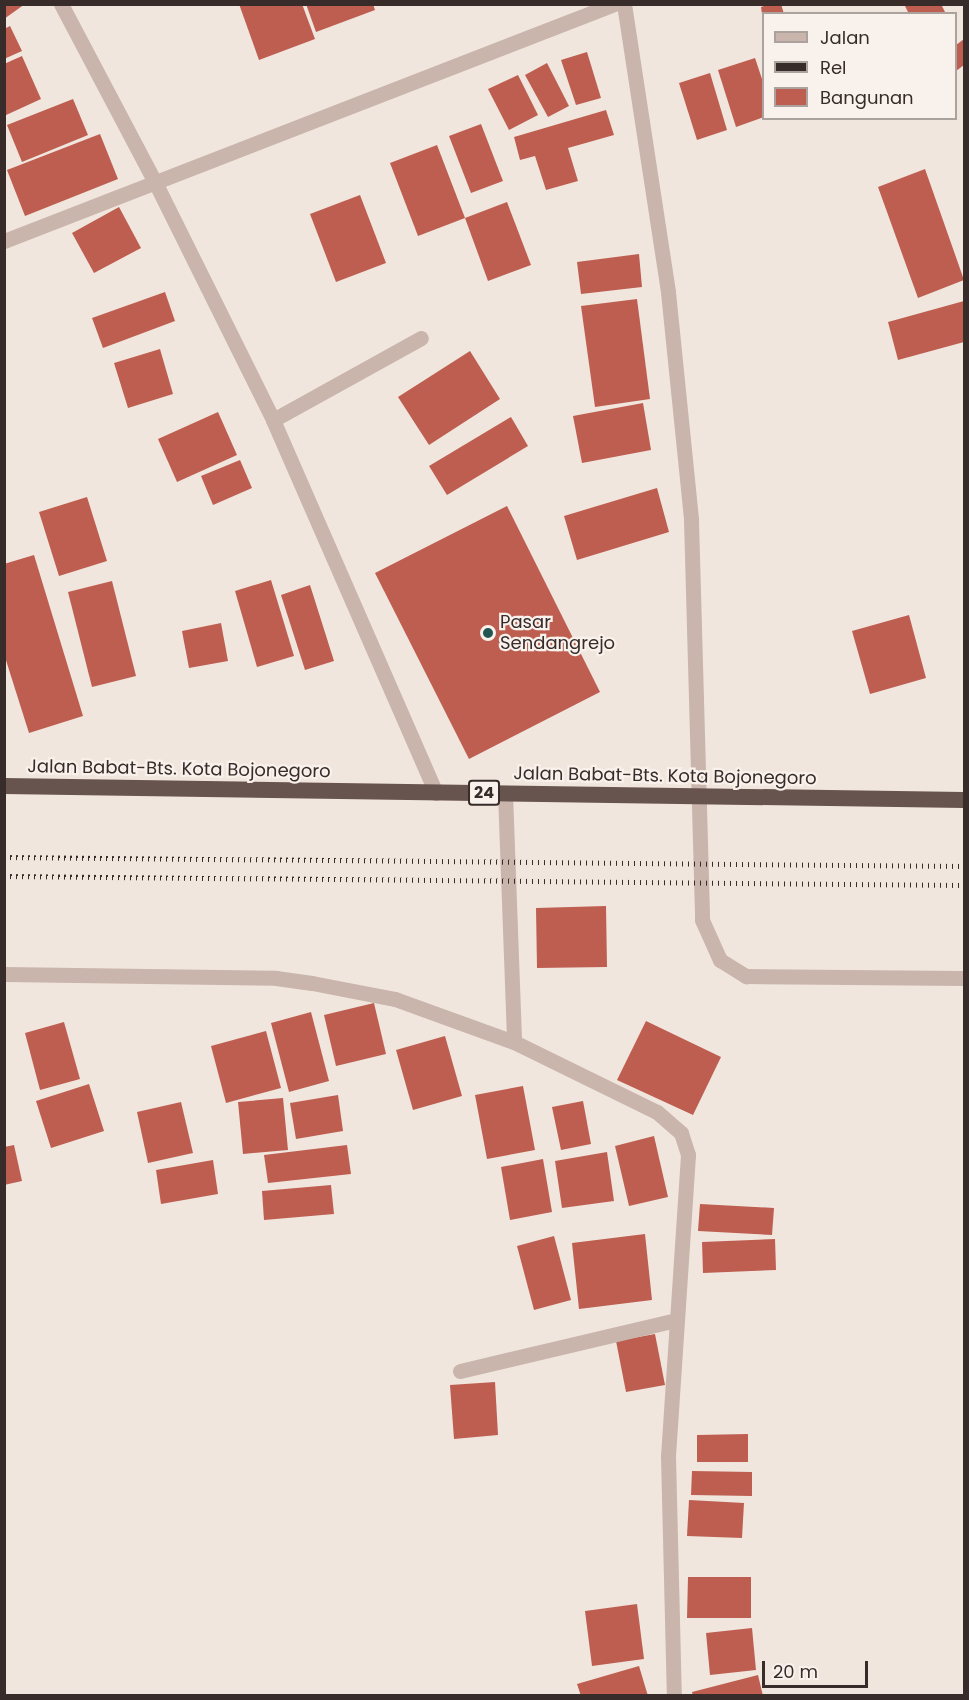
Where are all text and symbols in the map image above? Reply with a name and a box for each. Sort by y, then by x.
legend [762,12,957,120]
text: Jalan [820,25,870,50]
text: Rel [820,55,847,80]
text: Bangunan [820,85,914,110]
place label: Pasar Sendangrejo [500,612,615,654]
marker: Pasar Sendangrejo [481,626,495,640]
street label: Jalan Babat-Bts. Kota Bojonegoro [27,756,331,782]
street label: Jalan Babat-Bts. Kota Bojonegoro [513,763,817,789]
road number: 24 [468,780,500,806]
scale bar [765,1649,872,1687]
text: 20 m [773,1659,818,1684]

